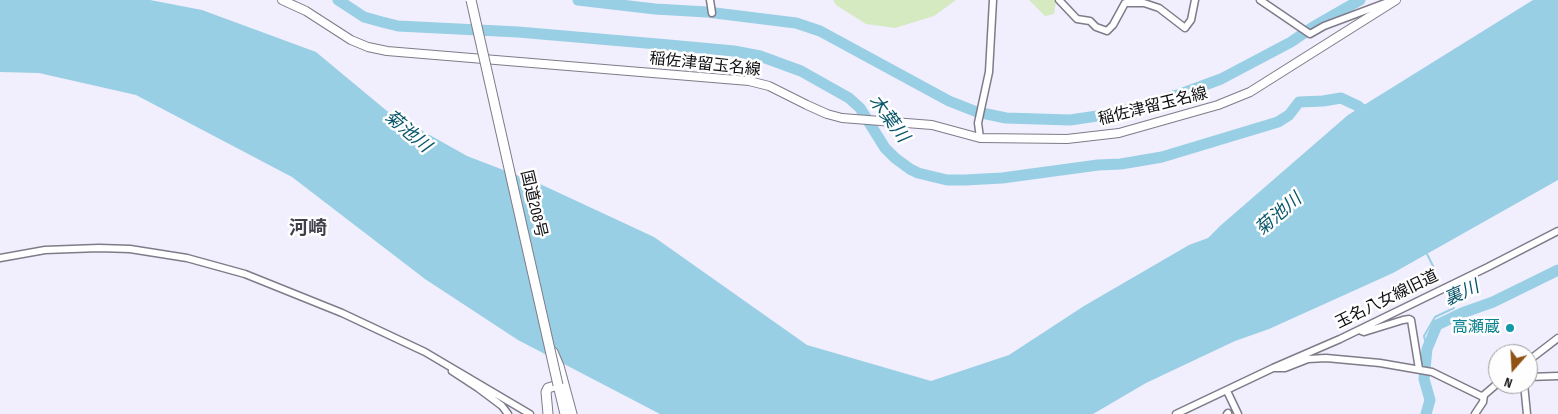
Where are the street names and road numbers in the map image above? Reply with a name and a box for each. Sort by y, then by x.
street label: 稲佐津留玉名線 [648,50,762,80]
street label: 稲佐津留玉名線 [1096,84,1210,130]
street label: 国道208号 [516,168,550,240]
street label: 玉名八女線旧道 [1332,267,1442,333]

